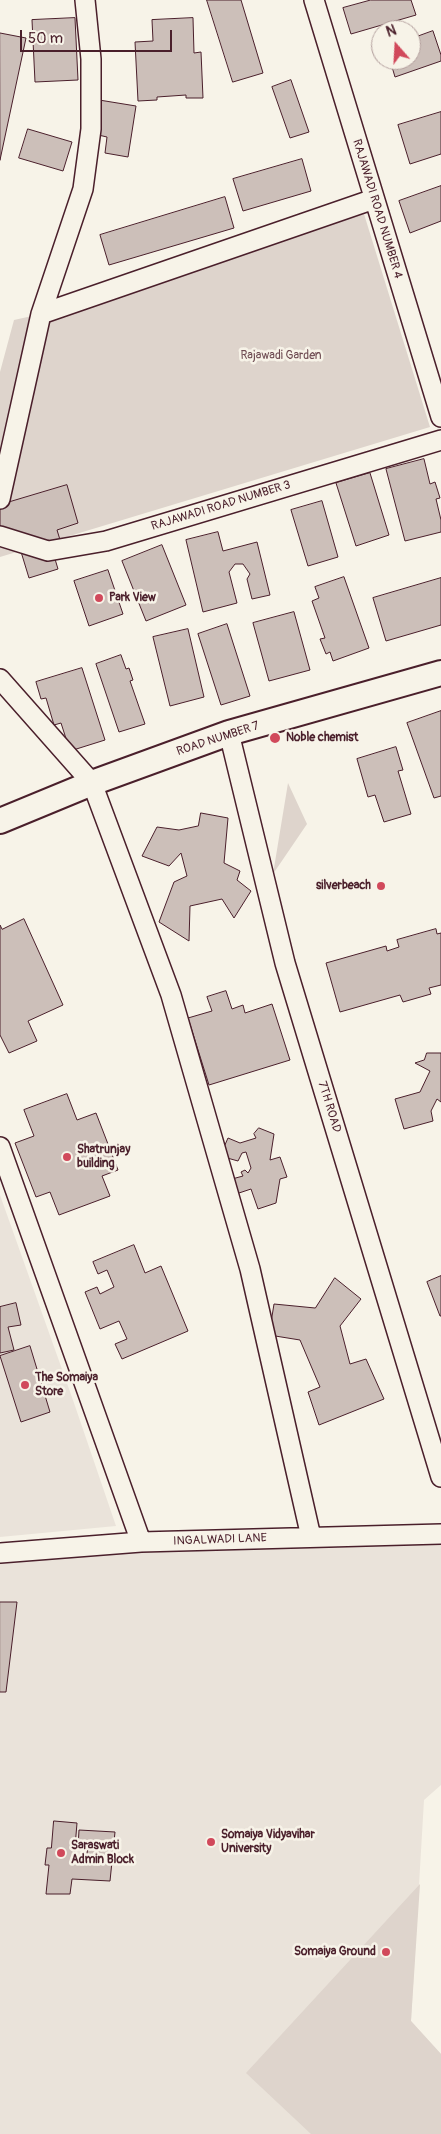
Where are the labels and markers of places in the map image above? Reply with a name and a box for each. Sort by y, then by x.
place label: Park View [109,591,156,605]
marker: Park View [93,592,105,604]
marker: Noble chemist [268,731,282,745]
place label: Noble chemist [286,731,358,745]
place label: silverbeach [316,879,371,893]
marker: silverbeach [375,880,387,892]
place label: Shatrunjay building [77,1143,130,1171]
marker: Shatrunjay building [61,1151,73,1163]
place label: The Somaiya Store [35,1371,98,1399]
marker: The Somaiya Store [19,1379,31,1391]
place label: Somaiya Vidyavihar University [221,1828,315,1856]
marker: Somaiya Vidyavihar University [205,1836,217,1848]
place label: Saraswati Admin Block [71,1839,134,1867]
marker: Saraswati Admin Block [55,1847,67,1859]
place label: Somaiya Ground [294,1945,376,1959]
marker: Somaiya Ground [380,1946,392,1958]

